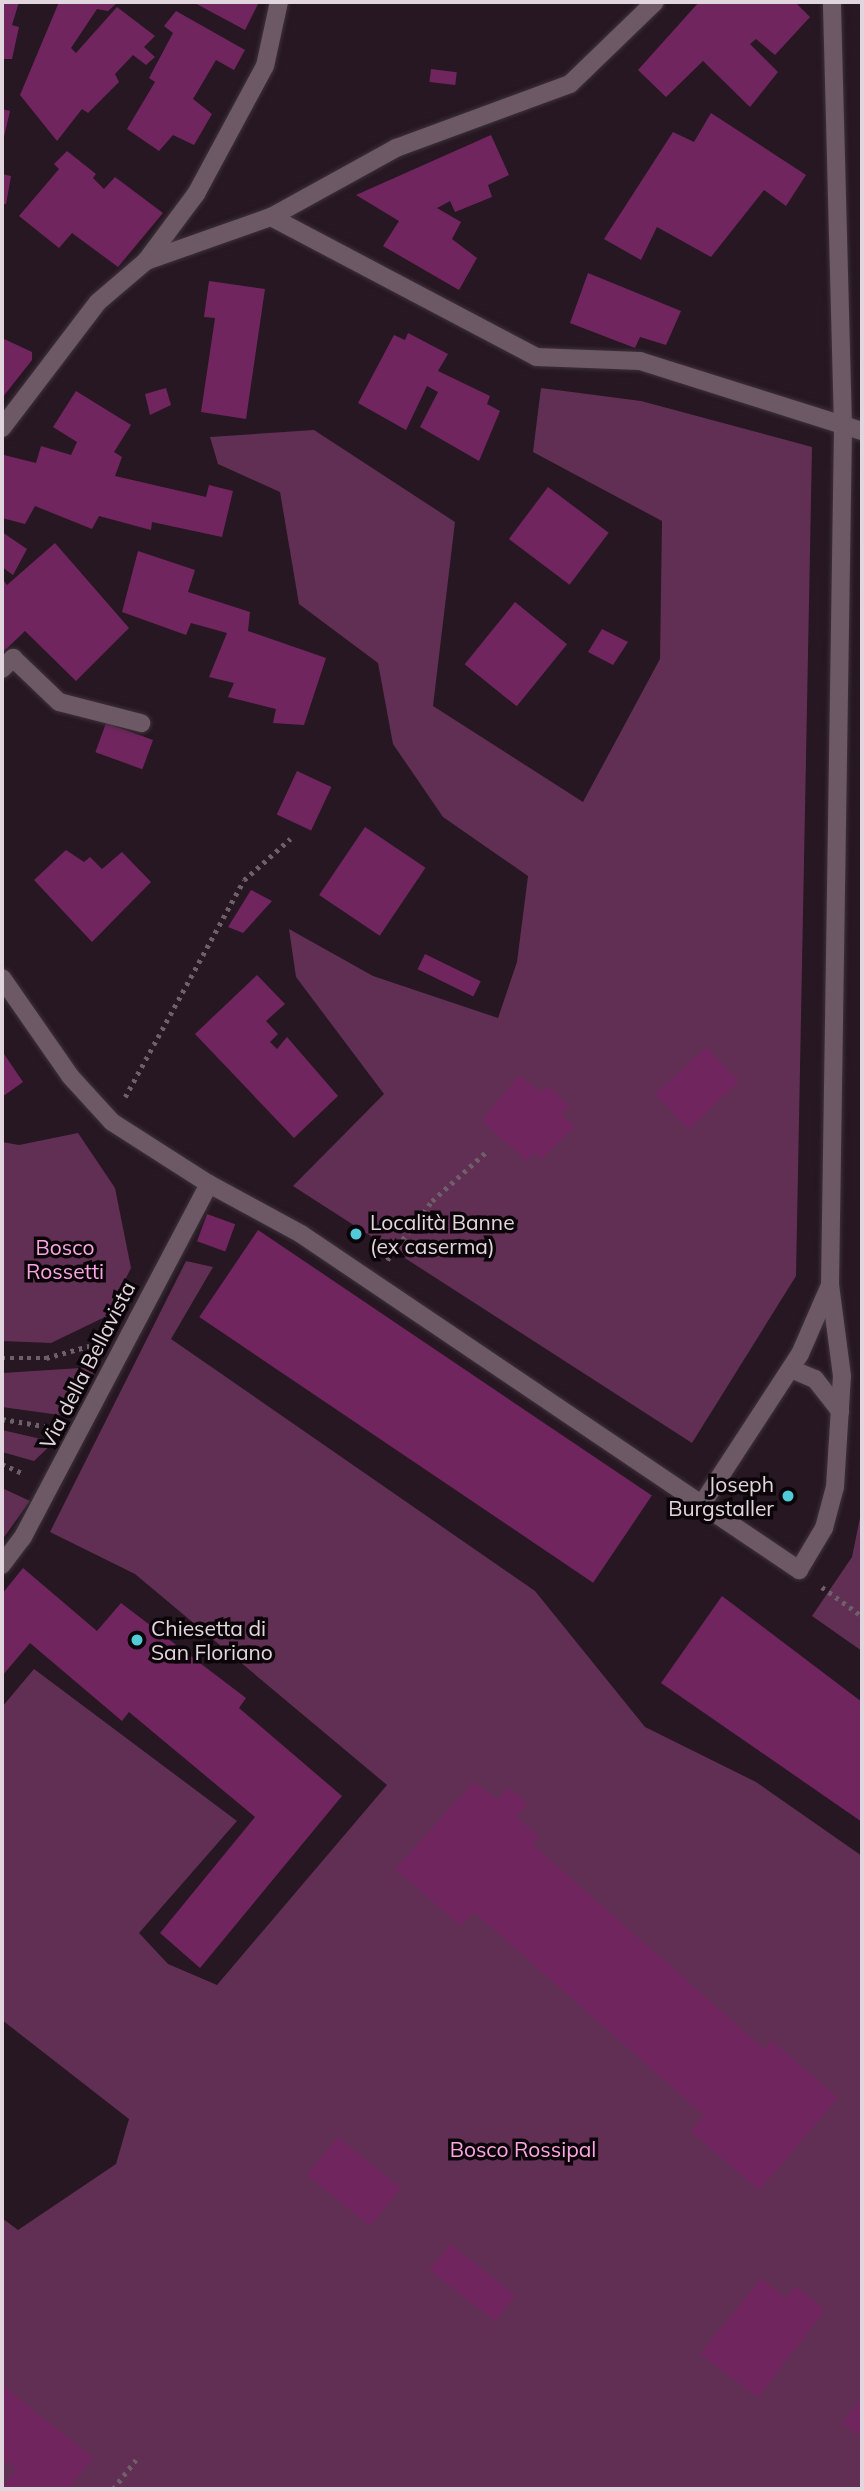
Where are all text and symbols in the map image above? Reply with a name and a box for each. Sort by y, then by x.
place label: Località Banne (ex caserma) [370,1209,515,1259]
marker: Località Banne (ex caserma) [348,1226,364,1242]
park label: Bosco Rossetti [26,1234,104,1284]
street label: Via della Bellavista [34,1277,140,1453]
place label: Joseph Burgstaller [668,1471,774,1521]
marker: Joseph Burgstaller [780,1488,796,1504]
place label: Chiesetta di San Floriano [151,1615,273,1665]
marker: Chiesetta di San Floriano [129,1632,145,1648]
park label: Bosco Rossipal [450,2136,596,2162]

